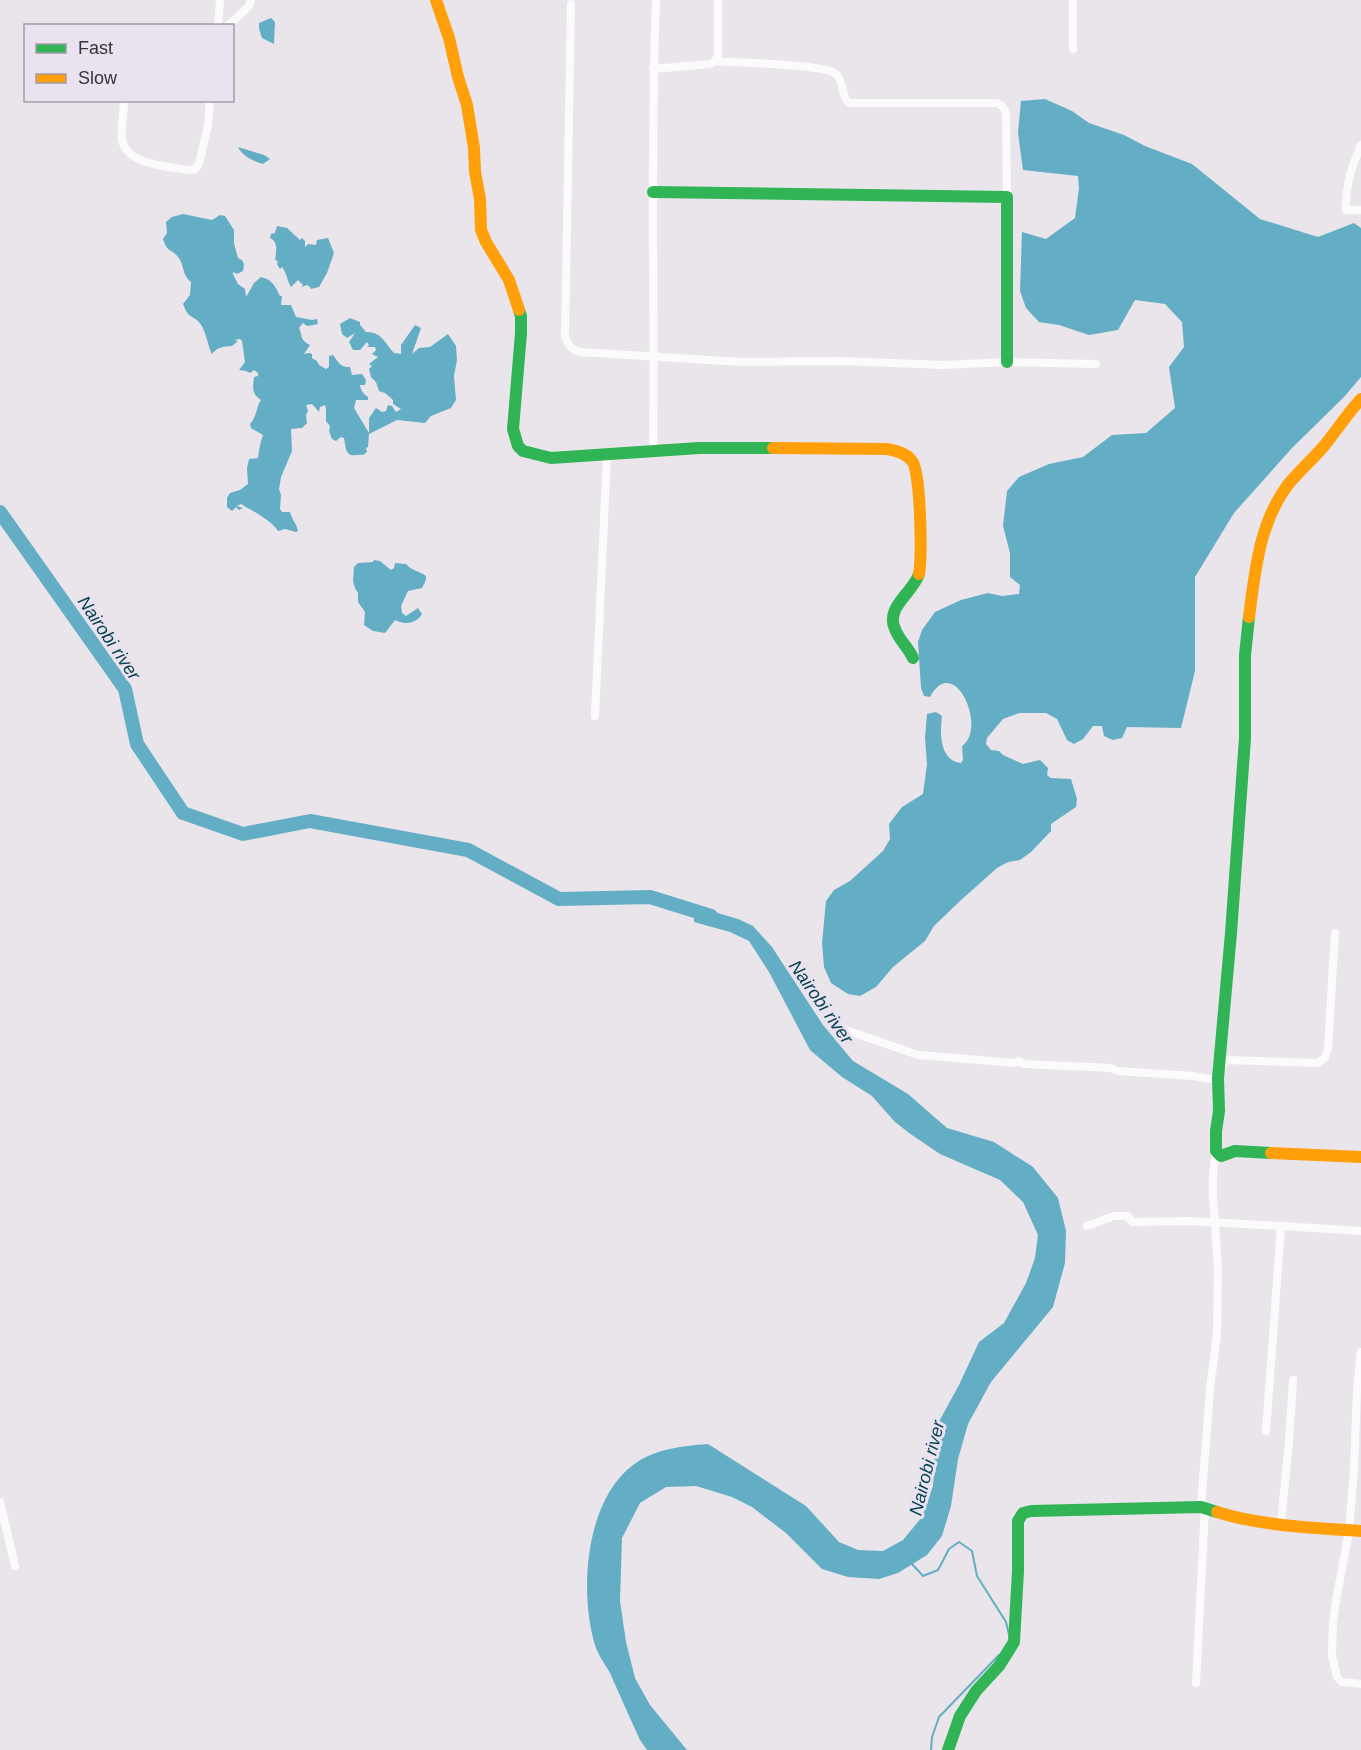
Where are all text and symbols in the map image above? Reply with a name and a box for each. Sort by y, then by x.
legend [24,24,234,102]
text: Fast [78,38,113,58]
text: Slow [78,68,118,88]
water label: Nairobi river [74,592,145,685]
water label: Nairobi river [785,957,858,1048]
water label: Nairobi river [906,1418,949,1517]

